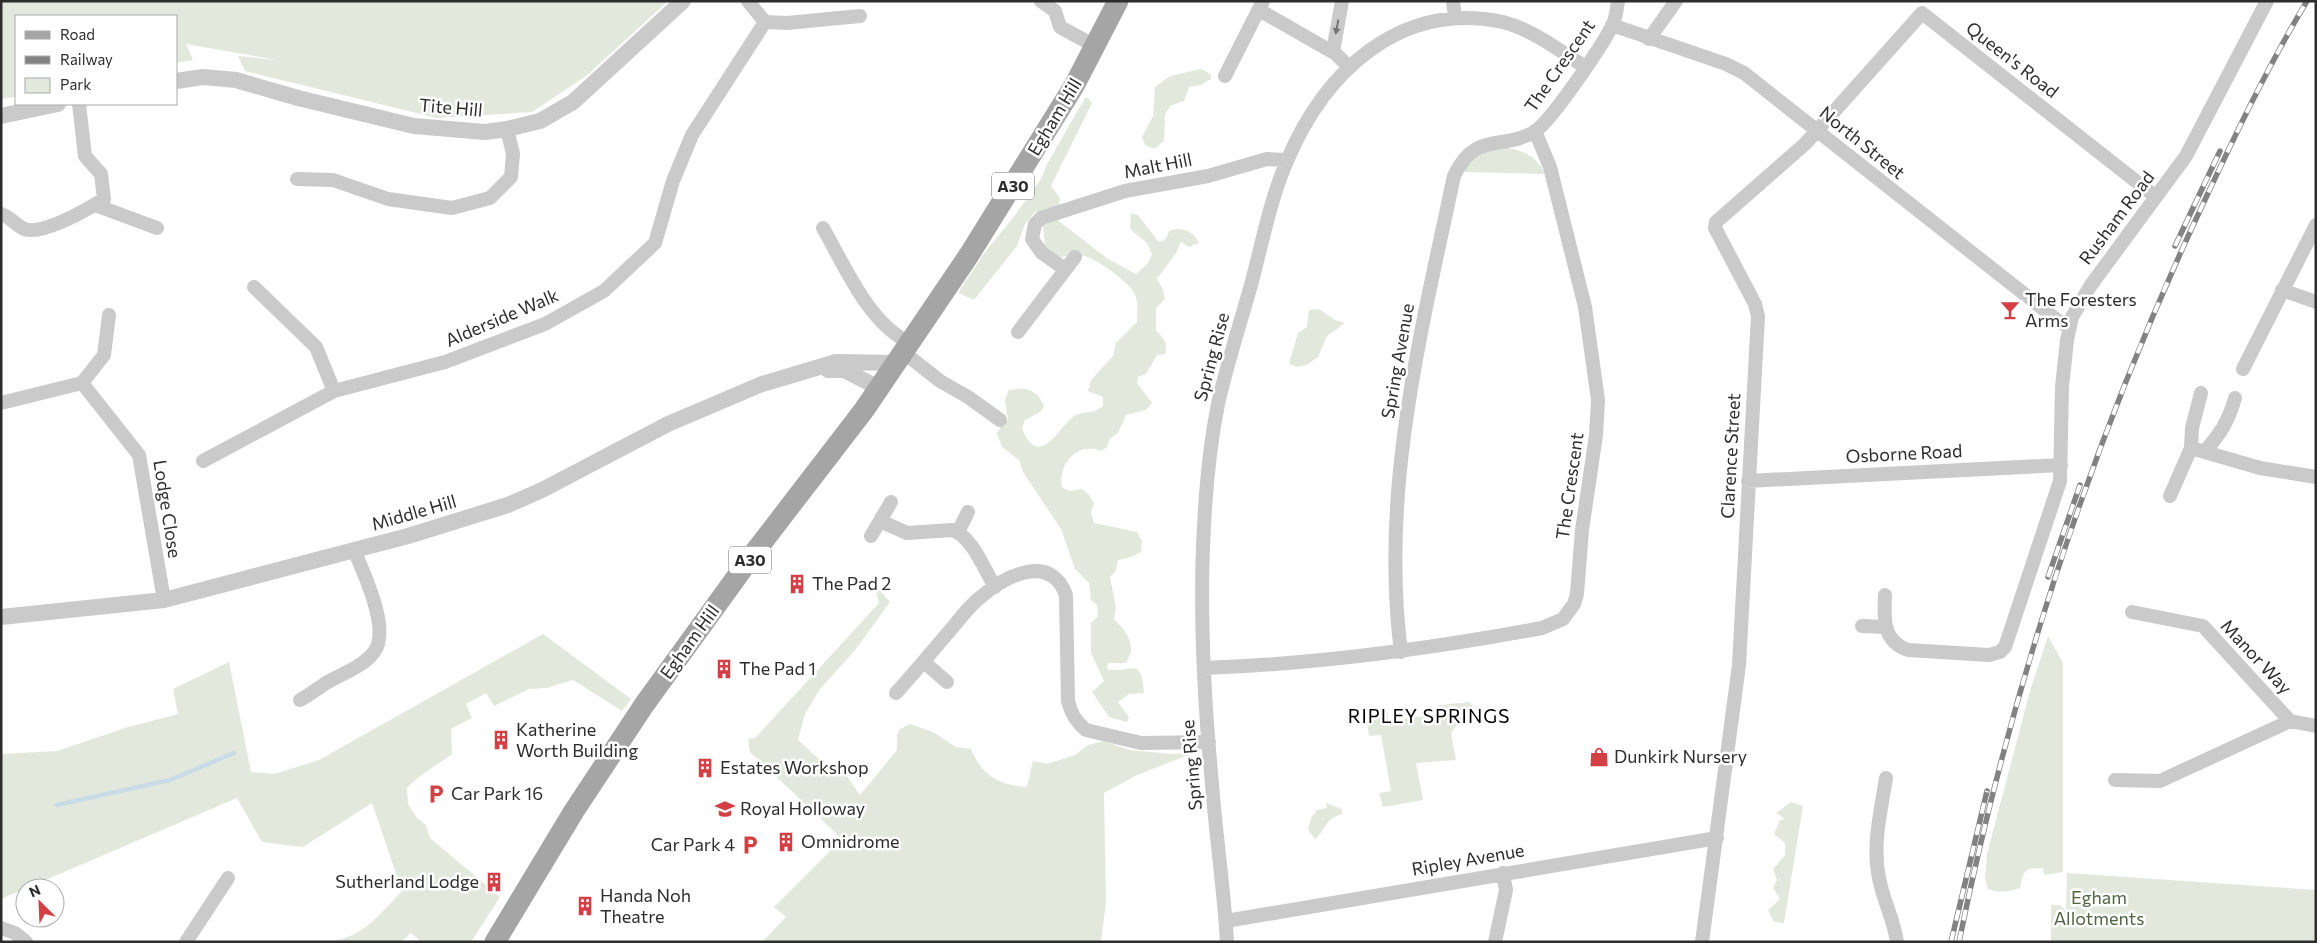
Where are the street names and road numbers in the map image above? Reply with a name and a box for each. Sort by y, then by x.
street label: The Crescent [1519,15,1599,116]
street label: Queen's Road [1962,16,2063,102]
street label: Egham Hill [1022,74,1086,159]
street label: Tite Hill [418,93,484,121]
street label: North Street [1815,101,1910,183]
street label: Malt Hill [1122,148,1194,182]
street label: Rusham Road [2074,166,2158,268]
road number: A30 [992,172,1034,200]
street label: Alderside Walk [442,283,562,351]
street label: Spring Avenue [1376,302,1418,420]
street label: Spring Rise [1189,310,1233,404]
street label: Clarence Street [1716,393,1744,519]
street label: The Crescent [1551,431,1587,541]
street label: Osborne Road [1845,439,1963,467]
street label: Lodge Close [149,458,187,560]
street label: Middle Hill [369,489,459,535]
road number: A30 [729,546,771,574]
street label: Egham Hill [655,600,724,683]
street label: Manor Way [2217,614,2297,698]
street label: Spring Rise [1176,719,1206,811]
street label: Ripley Avenue [1410,838,1526,880]

